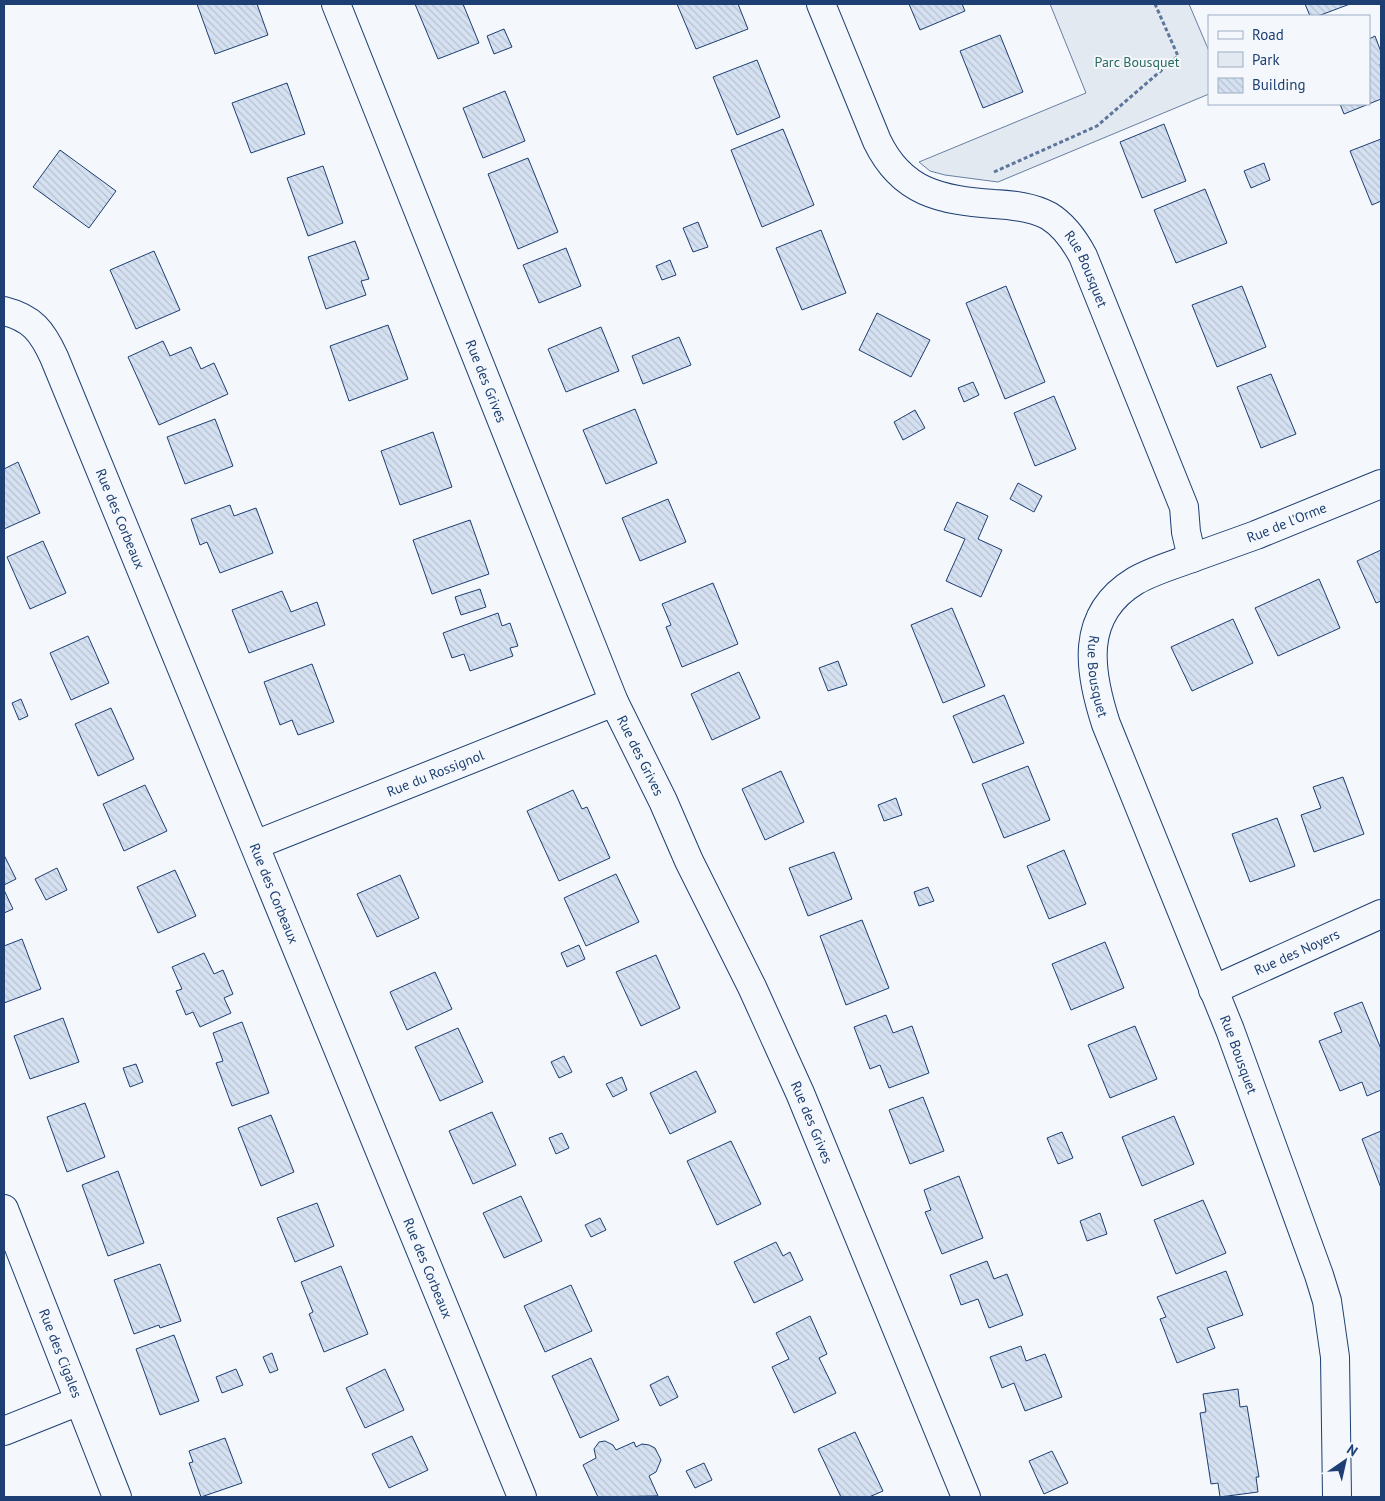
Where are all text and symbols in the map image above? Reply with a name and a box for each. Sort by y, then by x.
legend [1208,15,1370,105]
text: Road [1252,25,1284,44]
text: Park [1252,50,1280,69]
park label: Parc Bousquet [1095,53,1180,71]
text: Building [1252,75,1306,94]
street label: Rue Bousquet [1060,227,1112,310]
street label: Rue des Grives [462,337,511,425]
street label: Rue des Corbeaux [92,466,149,572]
street label: Rue de l'Orme [1244,498,1329,547]
street label: Rue Bousquet [1084,634,1112,720]
street label: Rue des Grives [613,712,668,799]
street label: Rue du Rossignol [384,746,486,801]
street label: Rue des Corbeaux [246,841,303,946]
street label: Rue des Noyers [1251,925,1342,979]
street label: Rue Bousquet [1216,1012,1262,1097]
street label: Rue des Grives [787,1078,837,1166]
street label: Rue des Corbeaux [399,1215,457,1321]
street label: Rue des Cigales [35,1306,86,1401]
north arrow [1320,1436,1370,1486]
text: N [1343,1440,1361,1460]

